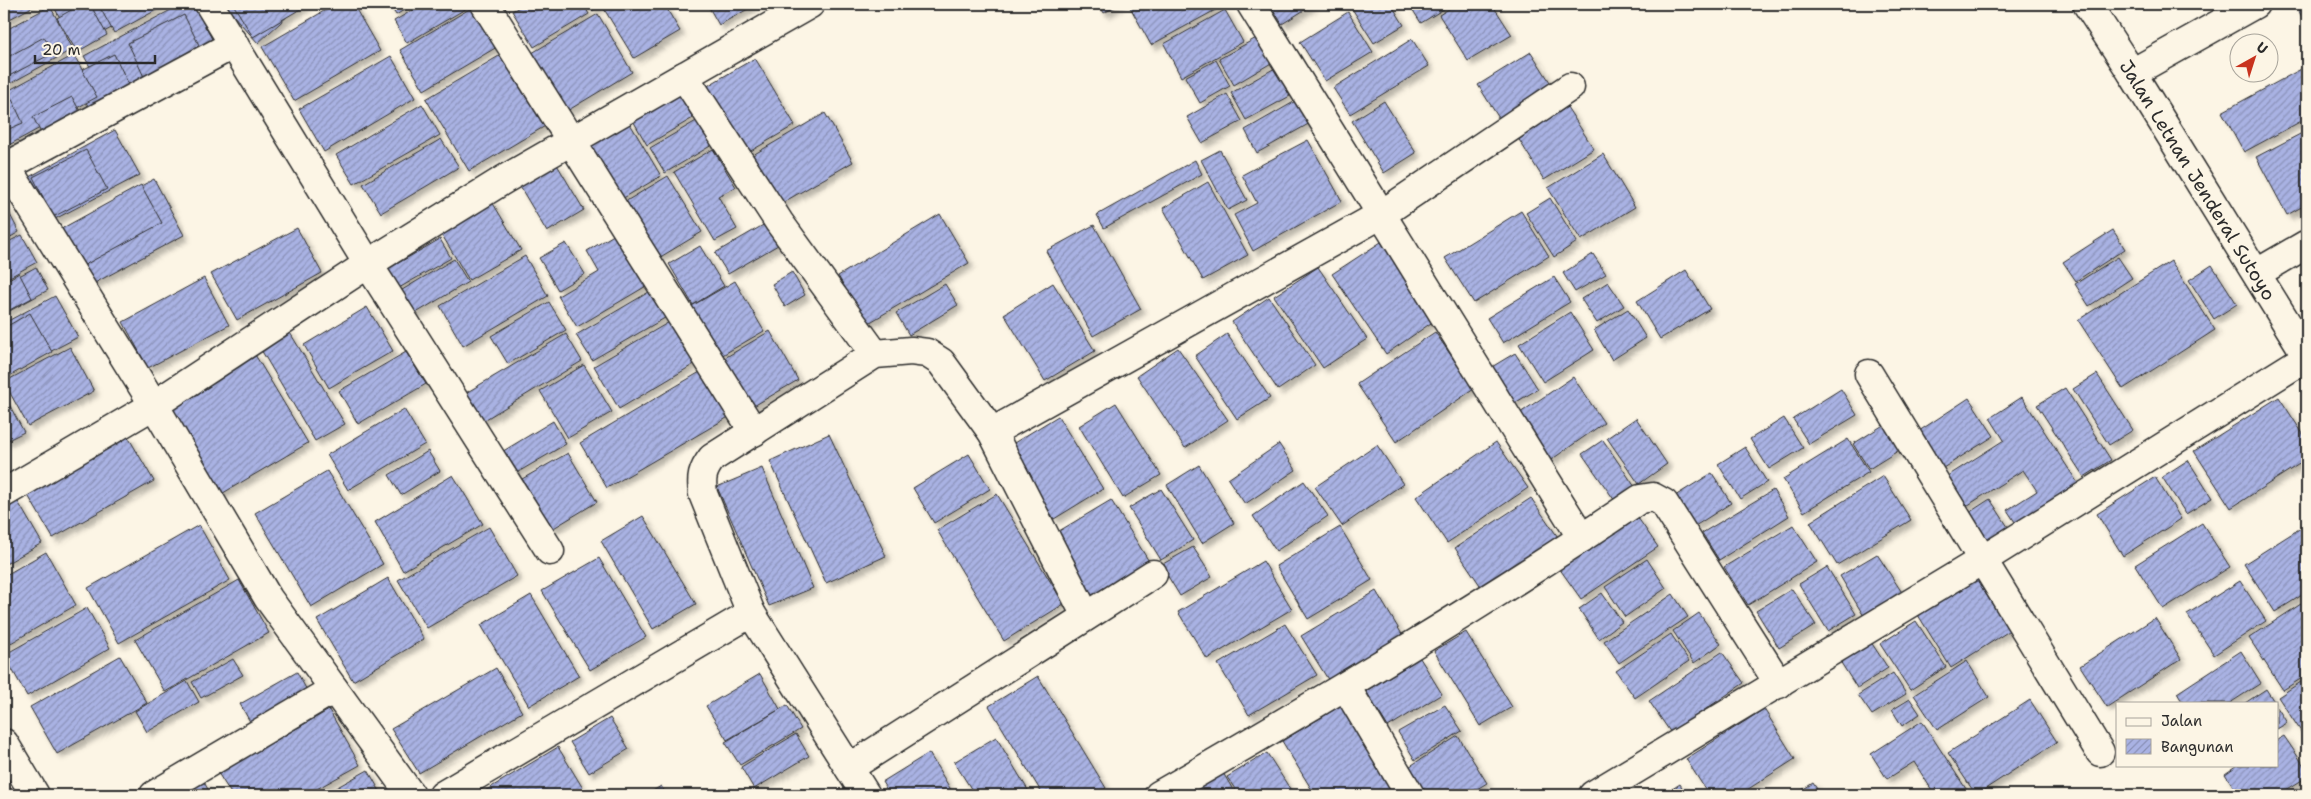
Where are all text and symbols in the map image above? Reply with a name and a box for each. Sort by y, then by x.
scale bar [35,32,155,64]
north arrow [2228,32,2278,82]
text: U [2253,38,2272,58]
text: 20 m [42,40,81,60]
street label: Jalan Letnan Jenderal Sutoyo [2114,55,2282,305]
legend [2116,702,2278,766]
text: Jalan [2161,711,2202,731]
text: Bangunan [2161,737,2233,757]

